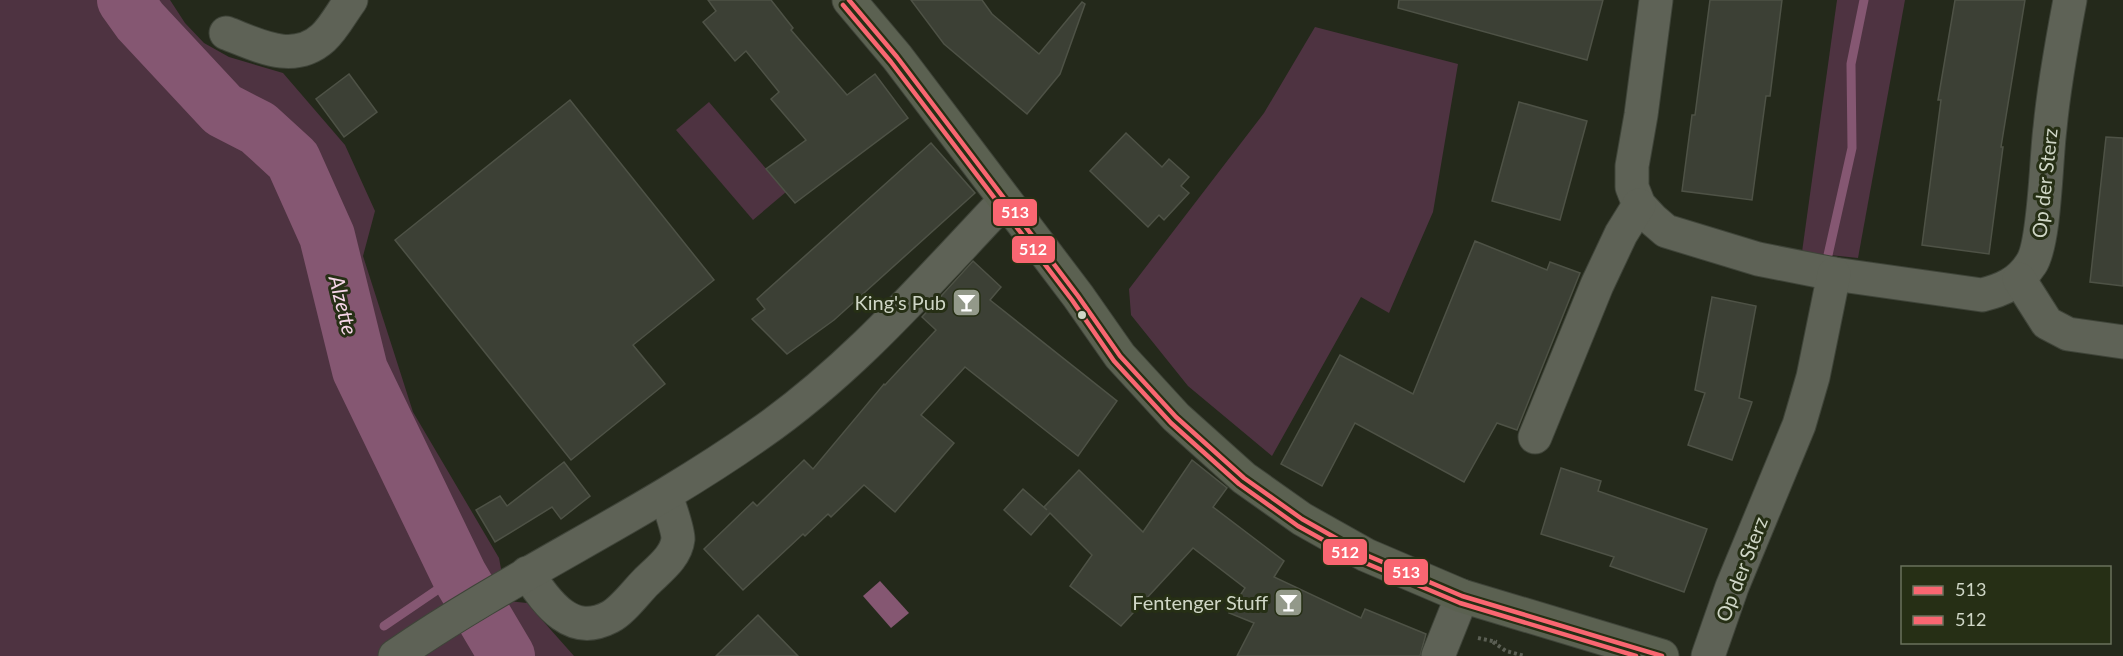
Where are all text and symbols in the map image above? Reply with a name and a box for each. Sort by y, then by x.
street label: Op der Sterz [2026,127,2062,239]
line badge: 513 [992,198,1038,227]
text: 513 [1001,202,1029,221]
line badge: 512 [1011,235,1056,264]
text: 512 [1019,239,1047,258]
water label: Alzette [324,272,363,337]
bar icon: King's Pub [951,286,983,318]
place label: King's Pub [854,290,946,314]
unlabelled marker [1076,309,1088,321]
street label: Op der Sterz [1710,513,1772,625]
line badge: 512 [1322,538,1368,566]
text: 512 [1331,542,1359,561]
line badge: 513 [1383,558,1429,586]
text: 513 [1392,562,1420,581]
legend [1901,566,2111,644]
text: 513 [1955,578,1986,600]
bar icon: Fentenger Stuff [1273,586,1305,618]
place label: Fentenger Stuff [1132,590,1269,614]
text: 512 [1955,608,1986,630]

